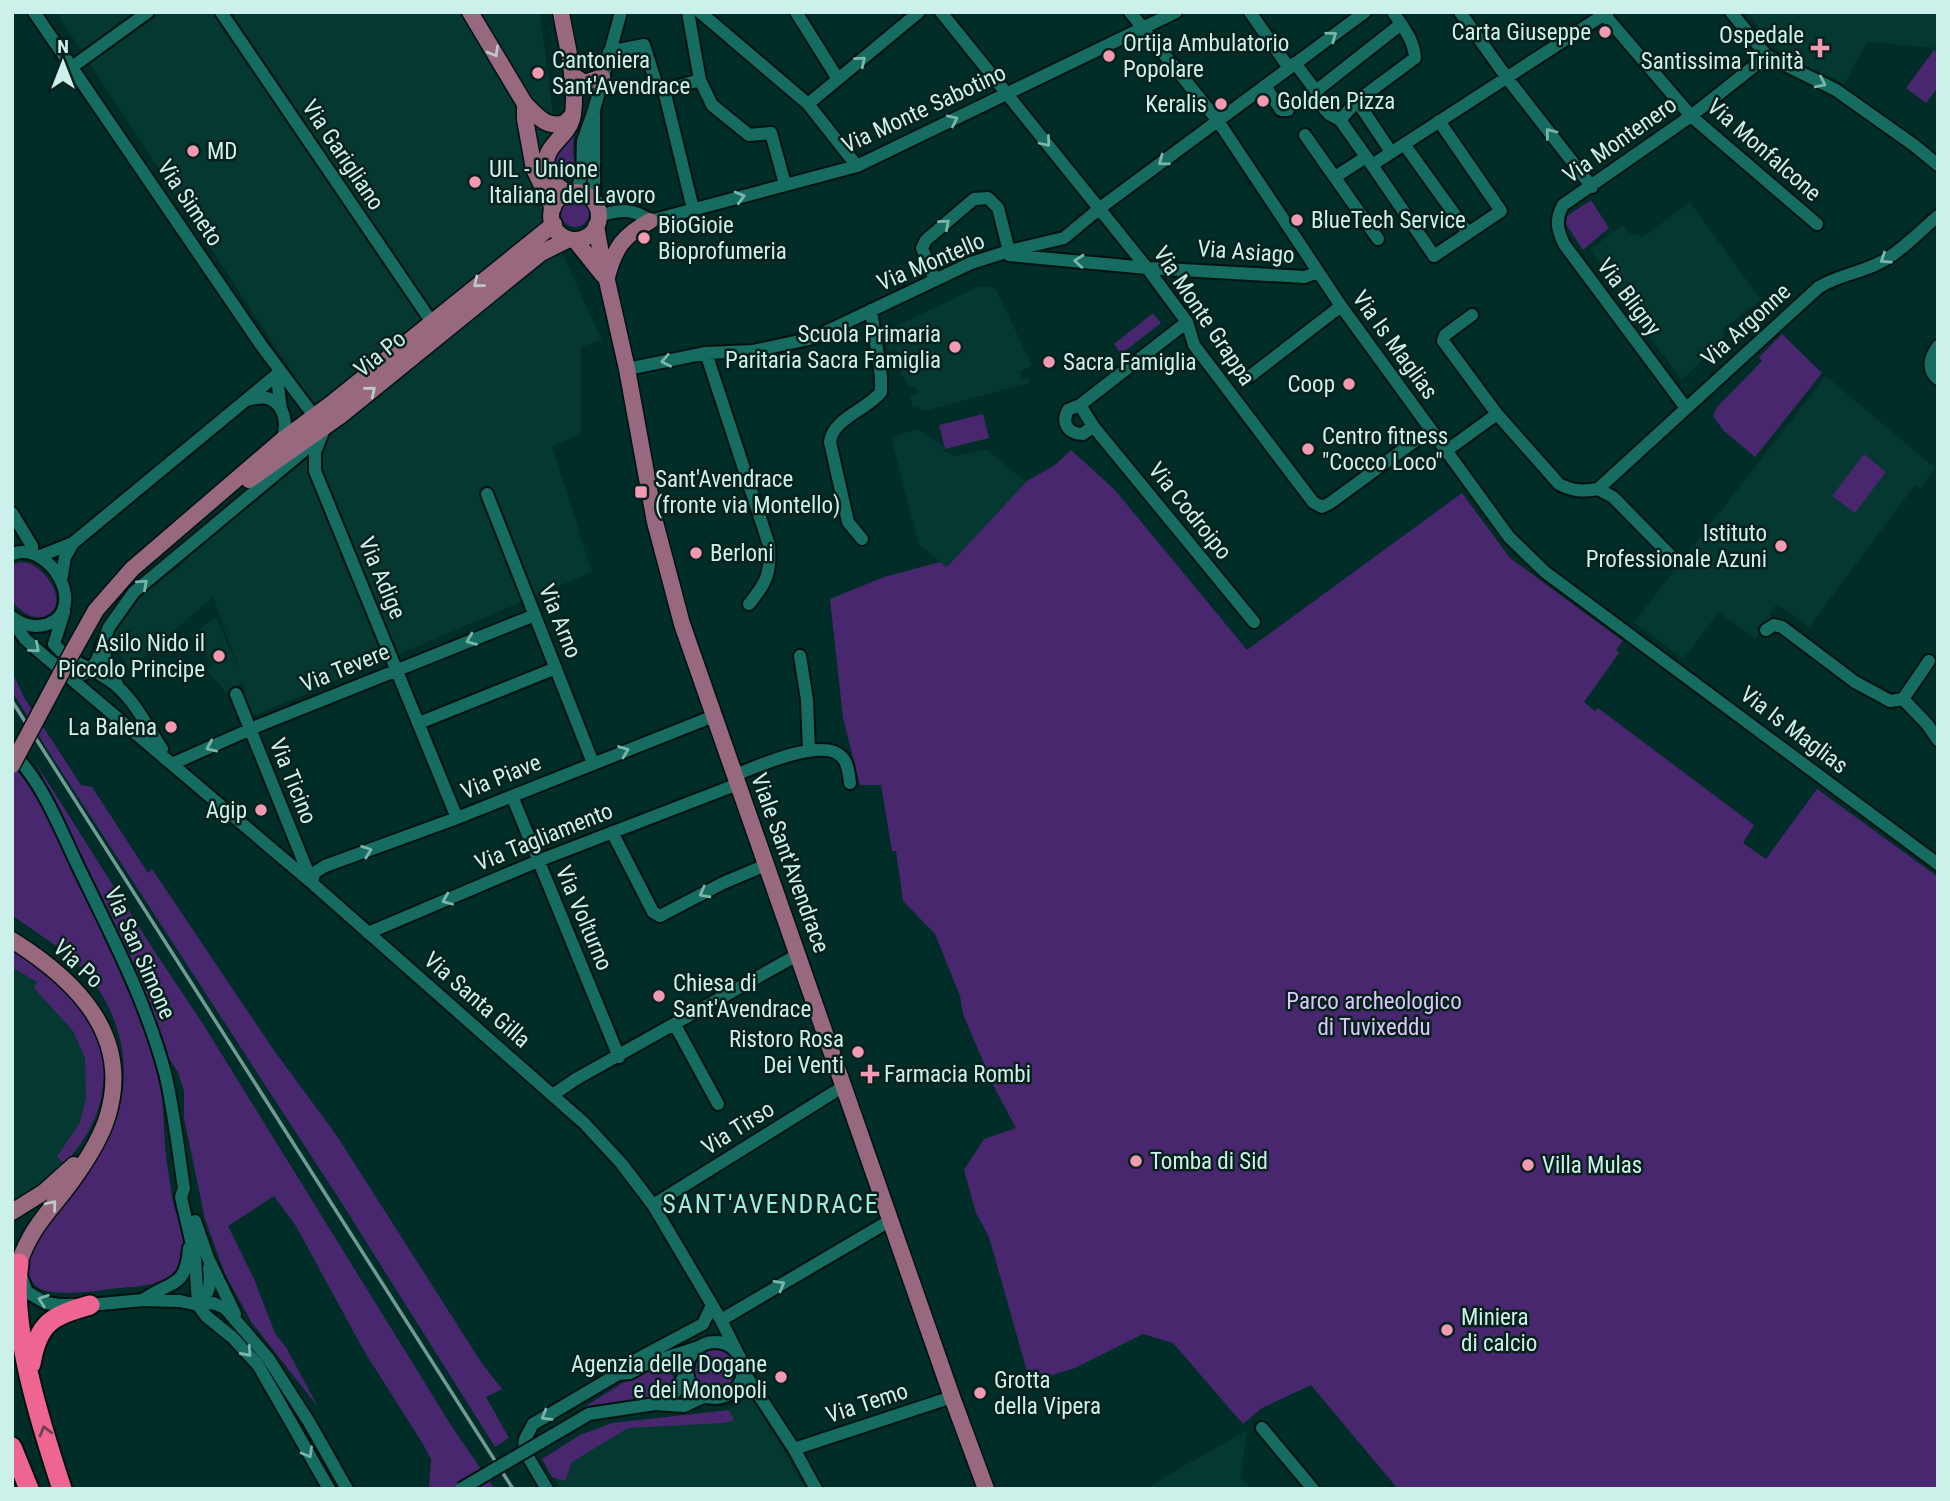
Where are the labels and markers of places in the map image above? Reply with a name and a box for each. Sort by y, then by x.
place label: Carta Giuseppe [1452,19,1591,46]
place label: Ospedale Santissima Trinità [1641,22,1804,75]
marker: Carta Giuseppe [1597,24,1613,40]
place label: Ortija Ambulatorio Popolare [1123,30,1289,83]
marker: Ospedale Santissima Trinità [1810,38,1830,58]
place label: Cantoniera Sant'Avendrace [552,47,690,100]
marker: Ortija Ambulatorio Popolare [1101,48,1117,64]
marker: Cantoniera Sant'Avendrace [530,65,546,81]
place label: Golden Pizza [1277,88,1395,115]
place label: Keralis [1145,91,1207,118]
marker: Golden Pizza [1255,93,1271,109]
marker: Keralis [1213,96,1229,112]
place label: MD [207,138,238,165]
marker: MD [185,143,201,159]
place label: UIL - Unione Italiana del Lavoro [489,156,656,209]
marker: UIL - Unione Italiana del Lavoro [467,174,483,190]
place label: BlueTech Service [1311,207,1466,234]
place label: BioGioie Bioprofumeria [658,212,787,265]
marker: BlueTech Service [1289,212,1305,228]
marker: BioGioie Bioprofumeria [636,230,652,246]
place label: Scuola Primaria Paritaria Sacra Famiglia [725,321,941,374]
marker: Scuola Primaria Paritaria Sacra Famiglia [947,339,963,355]
place label: Sacra Famiglia [1063,349,1197,376]
marker: Sacra Famiglia [1041,354,1057,370]
place label: Coop [1288,371,1335,398]
marker: Coop [1341,376,1357,392]
place label: Centro fitness "Cocco Loco" [1322,423,1448,476]
marker: Centro fitness "Cocco Loco" [1300,441,1316,457]
place label: Sant'Avendrace (fronte via Montello) [655,466,840,519]
marker: Sant'Avendrace (fronte via Montello) [633,484,649,500]
place label: Istituto Professionale Azuni [1586,520,1767,573]
marker: Istituto Professionale Azuni [1773,538,1789,554]
place label: Berloni [710,540,774,567]
marker: Berloni [688,545,704,561]
place label: Asilo Nido il Piccolo Principe [58,630,205,683]
marker: Asilo Nido il Piccolo Principe [211,648,227,664]
place label: La Balena [68,714,157,741]
marker: La Balena [163,719,179,735]
place label: Agip [206,797,247,824]
marker: Agip [253,802,269,818]
place label: Chiesa di Sant'Avendrace [673,970,811,1023]
marker: Chiesa di Sant'Avendrace [651,988,667,1004]
place label: Ristoro Rosa Dei Venti [729,1026,844,1079]
marker: Ristoro Rosa Dei Venti [850,1044,866,1060]
place label: Farmacia Rombi [884,1061,1031,1088]
marker: Farmacia Rombi [862,1066,878,1082]
place label: Tomba di Sid [1150,1148,1268,1175]
place label: Villa Mulas [1542,1152,1642,1179]
marker: Tomba di Sid [1128,1153,1144,1169]
marker: Villa Mulas [1520,1157,1536,1173]
place label: Miniera di calcio [1461,1304,1537,1357]
marker: Miniera di calcio [1439,1322,1455,1338]
place label: Agenzia delle Dogane e dei Monopoli [571,1351,767,1404]
place label: Grotta della Vipera [994,1367,1101,1420]
marker: Agenzia delle Dogane e dei Monopoli [773,1369,789,1385]
marker: Grotta della Vipera [972,1385,988,1401]

